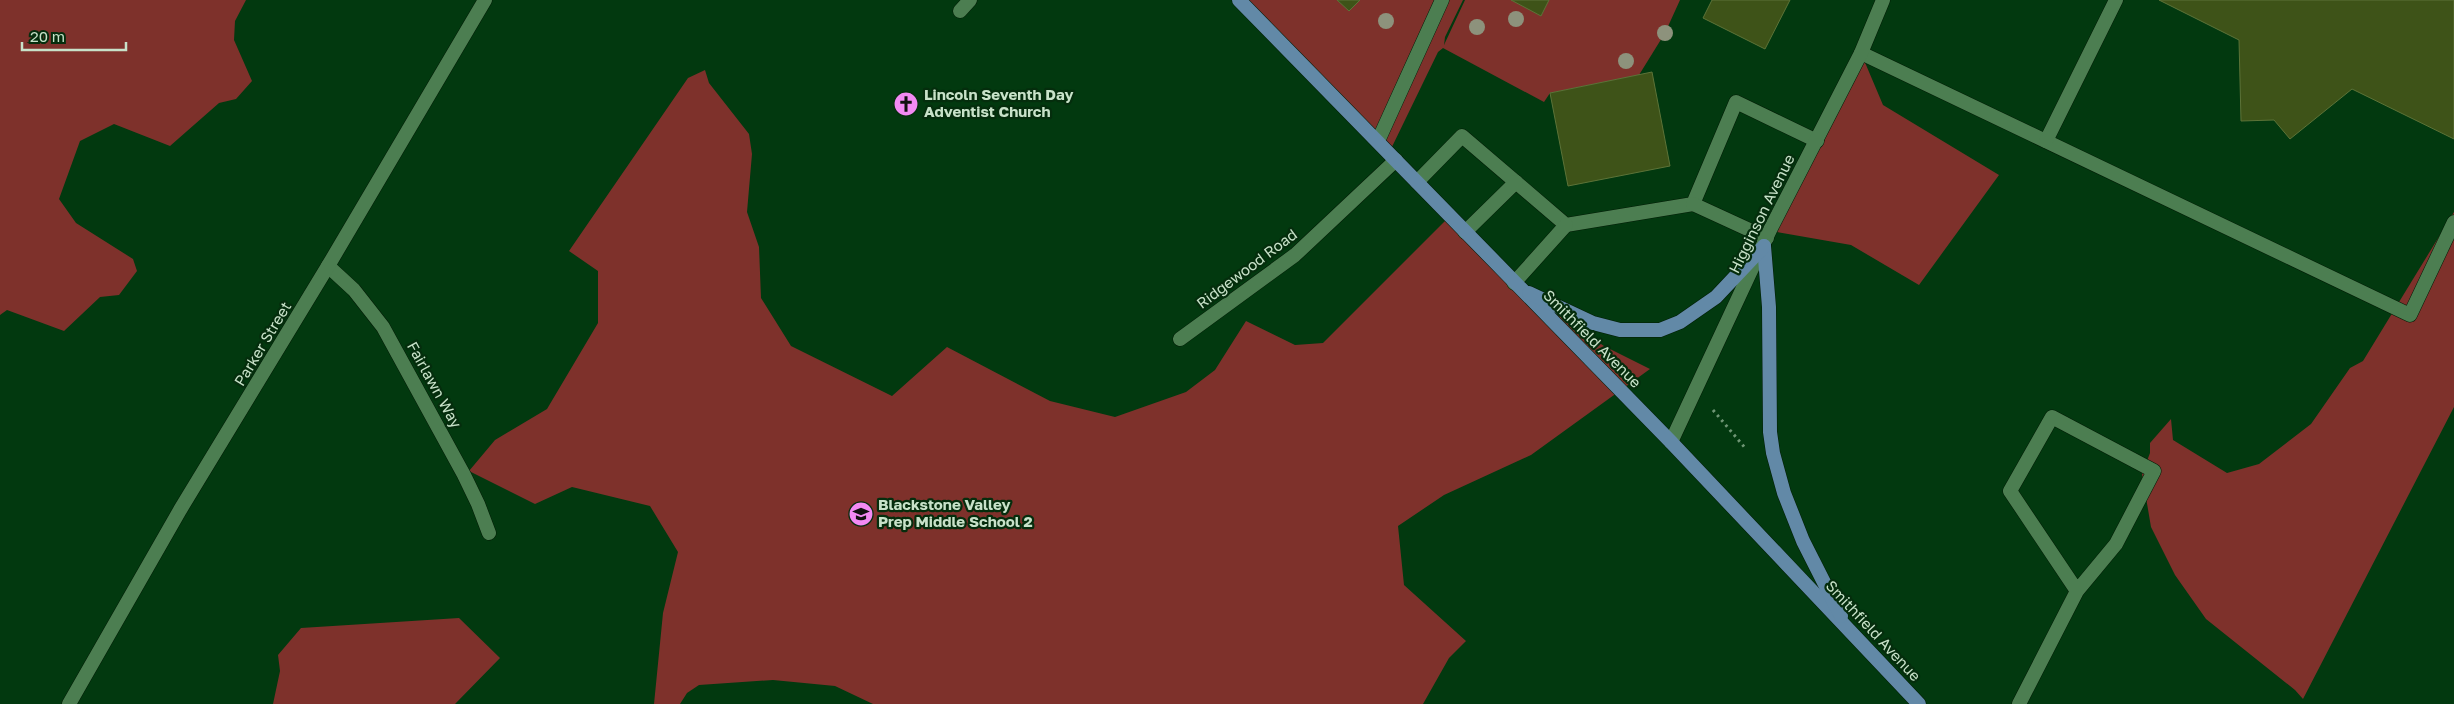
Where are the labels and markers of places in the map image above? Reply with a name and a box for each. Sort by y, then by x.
place label: Lincoln Seventh Day Adventist Church [924,85,1073,120]
church icon: Lincoln Seventh Day Adventist Church [893,91,919,117]
place label: Blackstone Valley Prep Middle School 2 [878,495,1033,530]
school or university icon: Blackstone Valley Prep Middle School 2 [848,501,874,527]

